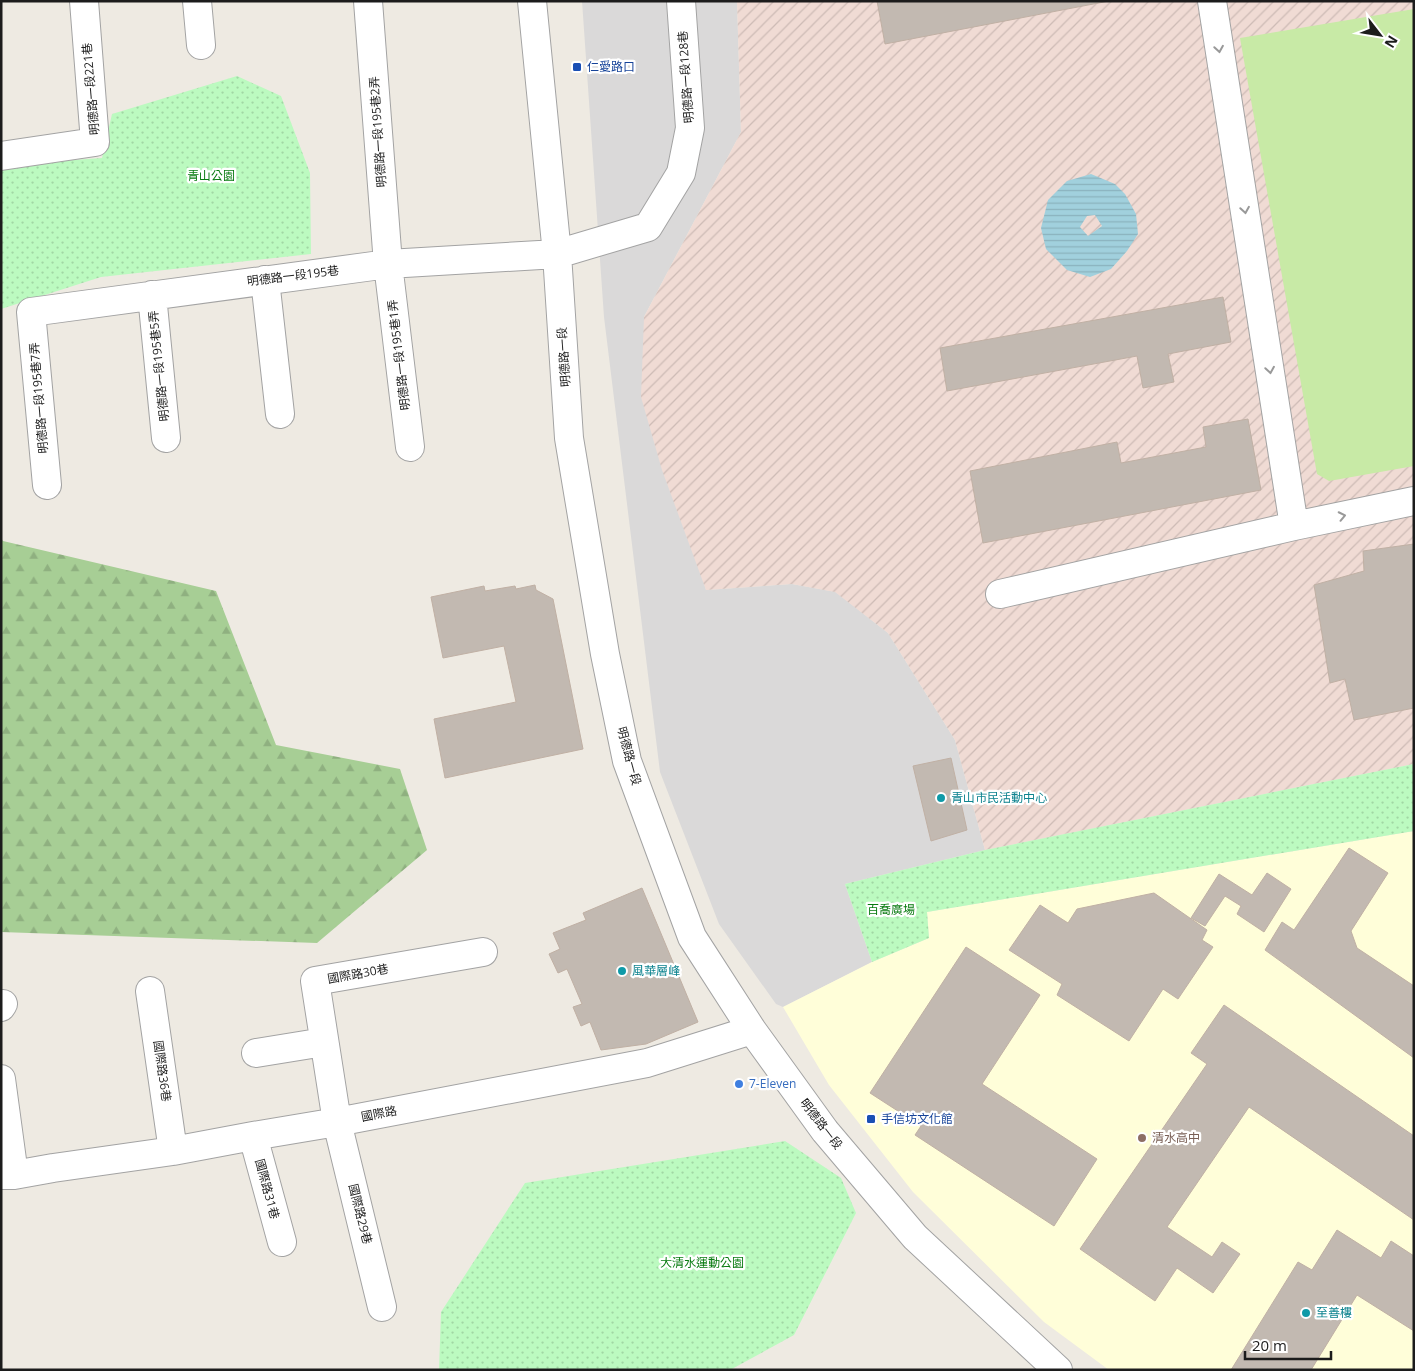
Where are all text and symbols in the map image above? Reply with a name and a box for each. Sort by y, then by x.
north arrow [1355,10,1405,60]
street label: 明德路一段128巷 [674,30,697,124]
text: N [1380,32,1403,52]
street label: 明德路一段221巷 [78,42,103,136]
one-way arrow [1214,45,1224,54]
place label: 仁愛路口 [587,58,635,75]
marker: 仁愛路口 [571,61,583,73]
street label: 明德路一段195巷2弄 [365,76,390,188]
park label: 青山公園 [187,167,235,184]
one-way arrow [1239,206,1249,214]
street label: 明德路一段195巷 [246,261,340,290]
street label: 明德路一段195巷1弄 [383,299,414,411]
street label: 明德路一段195巷5弄 [144,310,173,422]
street label: 明德路一段 [553,327,574,388]
street label: 明德路一段195巷7弄 [25,342,52,454]
one-way arrow [1264,366,1274,375]
one-way arrow [1338,511,1347,521]
street label: 明德路一段 [614,725,645,787]
place label: 青山市民活動中心 [951,789,1047,806]
marker: 青山市民活動中心 [935,792,947,804]
park label: 百喬廣場 [867,901,915,918]
street label: 國際路30巷 [326,960,390,987]
place label: 風華層峰 [632,962,680,979]
marker: 風華層峰 [616,965,628,977]
street label: 國際路36巷 [150,1039,175,1103]
place label: 7-Eleven [749,1075,796,1092]
marker: 7-Eleven [733,1078,745,1090]
street label: 明德路一段 [796,1095,847,1153]
street label: 國際路 [360,1102,398,1125]
place label: 手信坊文化館 [881,1110,953,1127]
marker: 手信坊文化館 [865,1113,877,1125]
place label: 清水高中 [1152,1129,1200,1146]
marker: 清水高中 [1136,1132,1148,1144]
street label: 國際路31巷 [251,1157,284,1221]
street label: 國際路29巷 [345,1182,376,1246]
park label: 大清水運動公園 [660,1254,744,1271]
place label: 至善樓 [1316,1304,1352,1321]
marker: 至善樓 [1300,1307,1312,1319]
scale bar [1245,1328,1331,1360]
text: 20 m [1252,1335,1287,1355]

